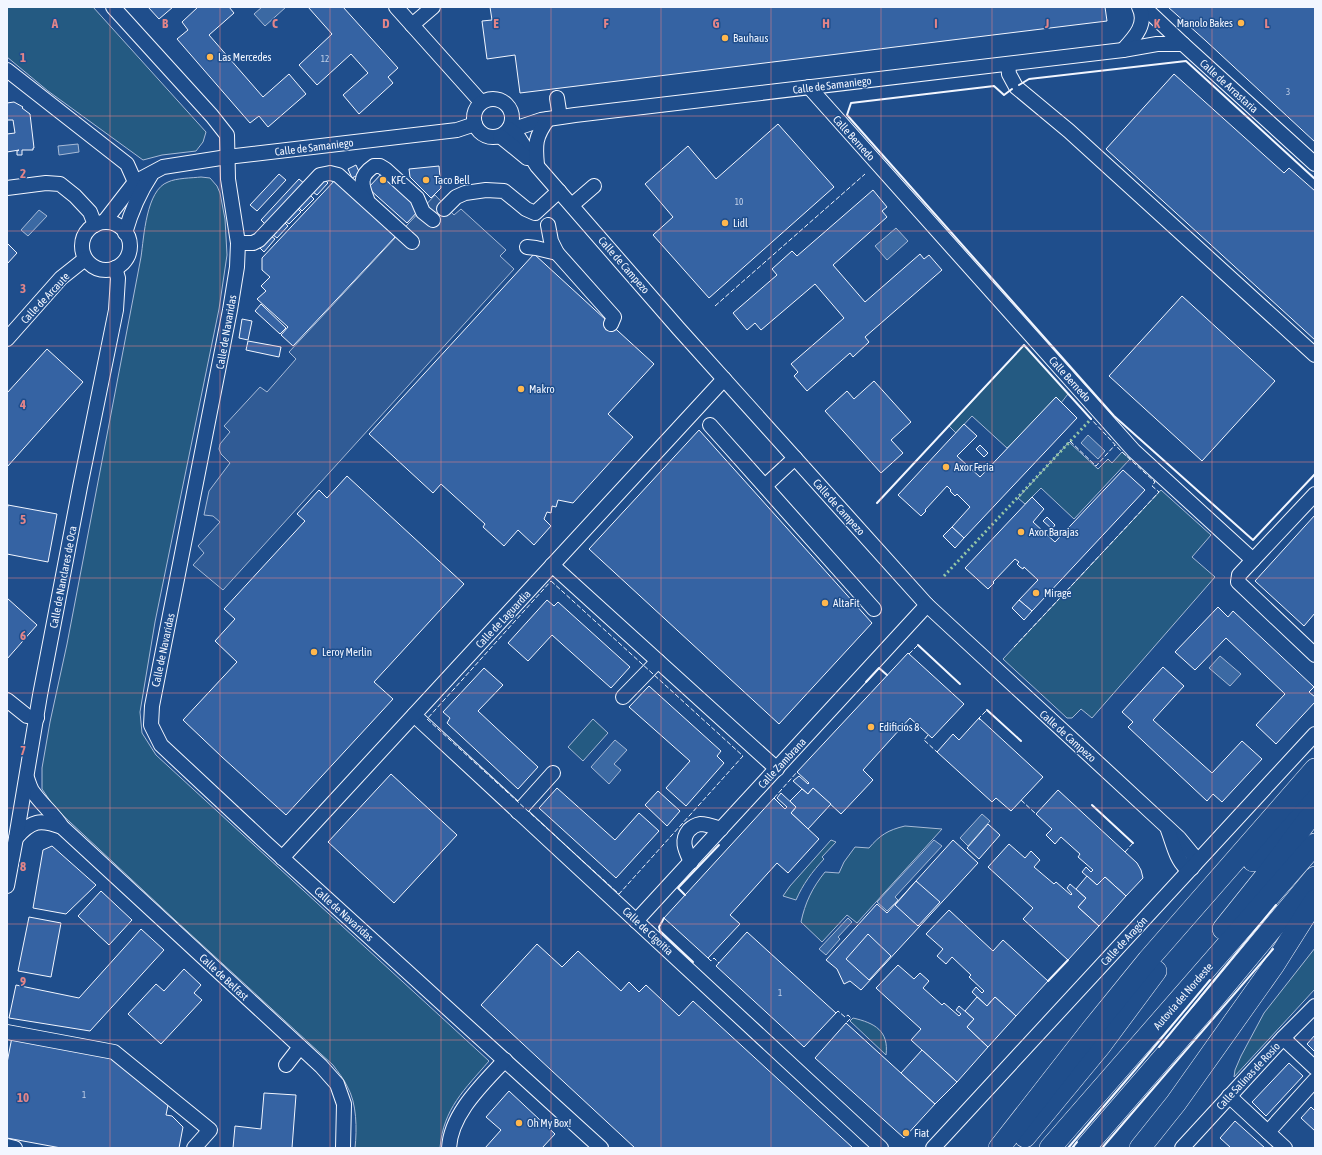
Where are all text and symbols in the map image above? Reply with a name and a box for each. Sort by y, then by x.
text: A [51,16,59,31]
text: B [162,16,169,31]
text: C [272,16,278,31]
text: D [382,16,390,31]
text: E [493,16,499,31]
text: F [603,16,609,31]
text: G [713,16,720,31]
text: H [822,16,830,31]
text: I [934,16,938,31]
text: J [1044,16,1049,31]
text: K [1154,16,1161,31]
text: L [1264,16,1270,31]
place label: Manolo Bakes [1177,17,1233,29]
marker: Manolo Bakes [1236,18,1246,28]
place label: Bauhaus [733,32,768,44]
marker: Bauhaus [720,33,730,43]
text: 1 [20,50,26,65]
place label: Las Mercedes [218,51,272,63]
marker: Las Mercedes [205,52,215,62]
house number: 12 [321,54,329,64]
street label: Calle de Arrastaria [1198,57,1260,115]
street label: Calle de Samaniego [792,74,872,96]
house number: 3 [1286,87,1290,97]
street label: Calle Bernedo [831,113,877,163]
street label: Calle de Samaniego [274,136,354,158]
text: 2 [20,166,26,181]
place label: KFC [391,174,406,186]
place label: Taco Bell [434,174,470,186]
marker: KFC [378,175,388,185]
marker: Taco Bell [421,175,431,185]
house number: 10 [735,197,743,207]
place label: Lidl [733,217,748,229]
marker: Lidl [720,218,730,228]
street label: Calle de Campezo [596,234,652,296]
street label: Calle de Arcaute [18,270,72,326]
text: 3 [20,281,26,296]
street label: Calle de Navaridas [214,294,238,370]
street label: Calle Bernedo [1047,354,1093,404]
place label: Makro [529,383,555,395]
marker: Makro [516,384,526,394]
text: 4 [19,397,26,412]
place label: Axor Feria [954,461,994,473]
marker: Axor Feria [941,462,951,472]
street label: Calle de Campezo [811,477,867,537]
text: 5 [20,512,26,527]
street label: Calle de Nanclares de Oca [47,525,79,629]
place label: Axor Barajas [1029,526,1079,538]
marker: Axor Barajas [1016,527,1026,537]
place label: Mirage [1044,587,1072,599]
street label: Calle de Laguardia [473,588,533,650]
marker: Mirage [1031,588,1041,598]
place label: AltaFit [833,597,860,609]
marker: AltaFit [820,598,830,608]
street label: Calle de Navaridas [149,612,177,688]
text: 6 [20,628,26,643]
place label: Leroy Merlin [322,646,372,658]
marker: Leroy Merlin [309,647,319,657]
street label: Calle de Campezo [1038,708,1098,764]
place label: Edificios 8 [879,721,919,733]
marker: Edificios 8 [866,722,876,732]
street label: Calle Zambrana [756,735,808,791]
text: 7 [20,743,26,758]
text: 8 [20,859,26,874]
street label: Calle de Navaridas [312,884,376,944]
street label: Calle de Cigoitia [620,905,676,957]
street label: Calle de Aragón [1098,914,1150,968]
street label: Calle de Belfast [197,951,251,1003]
street label: Autovía del Nordeste [1151,960,1215,1032]
text: 9 [20,974,26,989]
house number: 1 [778,988,782,998]
street label: Calle Salinas de Rosío [1214,1040,1282,1112]
text: 10 [17,1090,29,1105]
house number: 1 [82,1090,86,1100]
place label: Oh My Box! [527,1117,571,1129]
marker: Oh My Box! [514,1118,524,1128]
place label: Fiat [914,1127,929,1139]
marker: Fiat [901,1128,911,1138]

